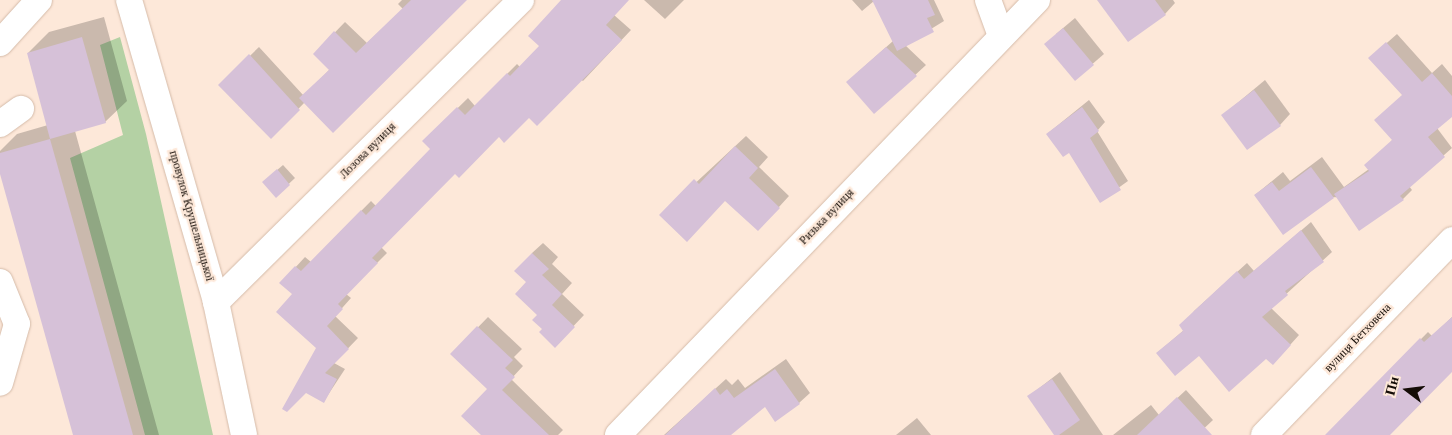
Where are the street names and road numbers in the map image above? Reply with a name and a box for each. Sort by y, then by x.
street label: Лозова вулиця [337,120,399,182]
street label: провулок Крушельницької [165,149,217,283]
street label: Ризька вулиця [797,186,857,248]
street label: вулиця Бетховена [1322,301,1394,375]

